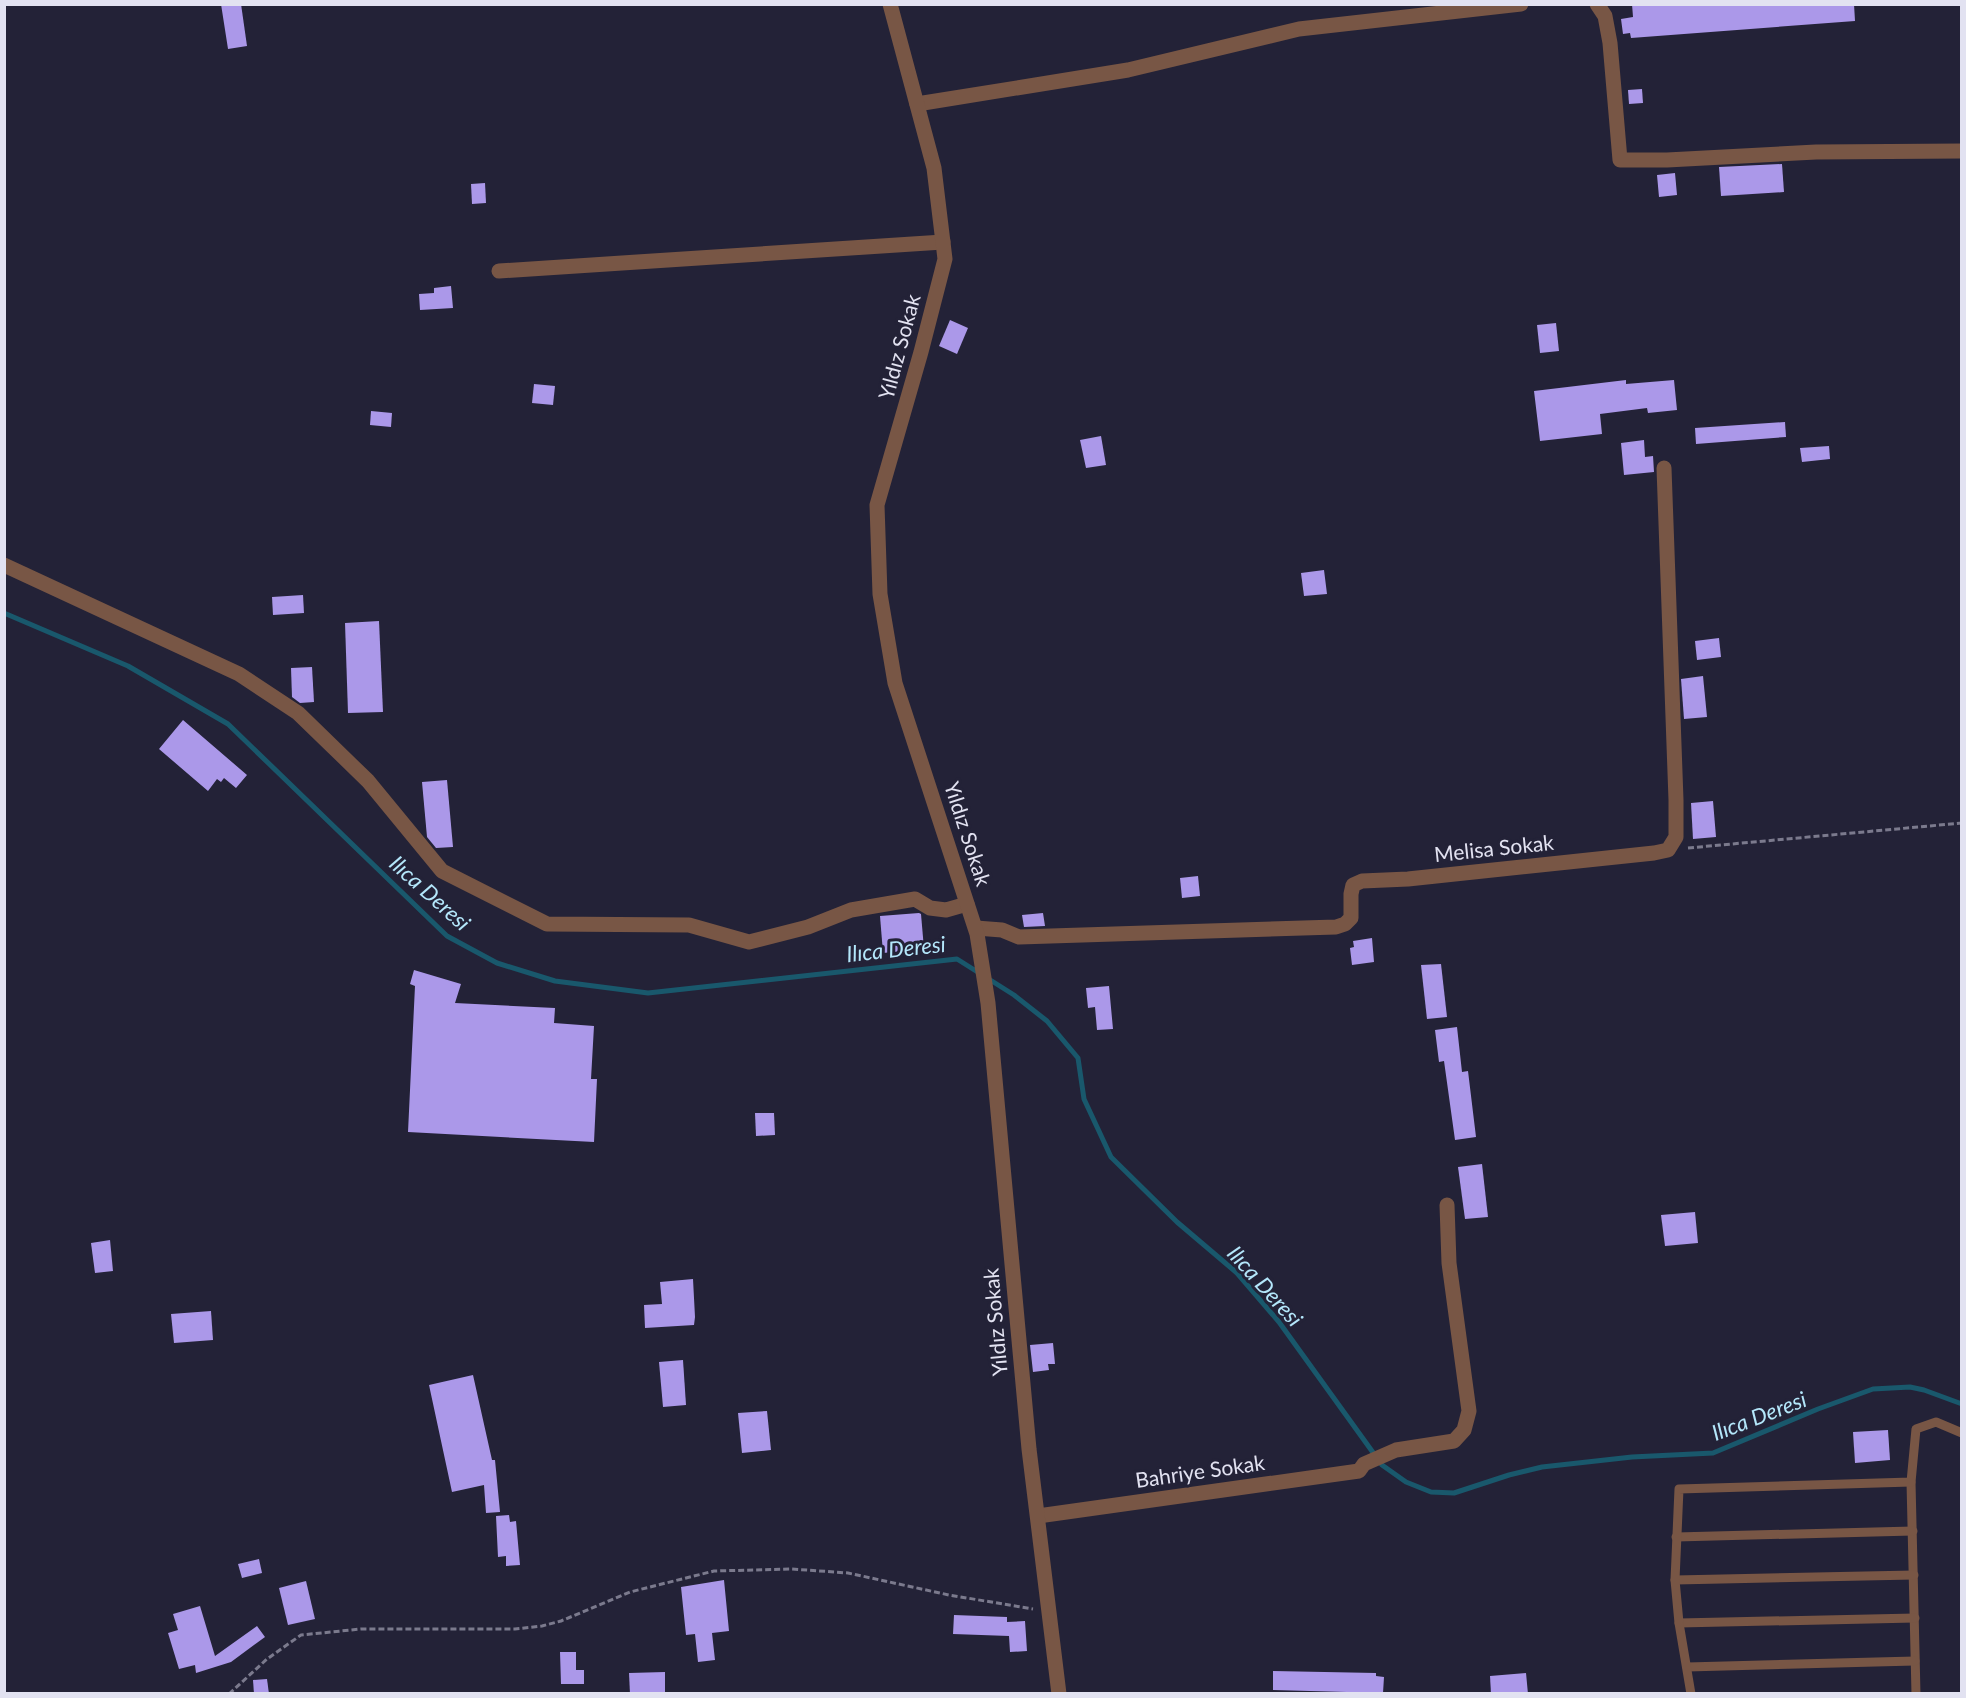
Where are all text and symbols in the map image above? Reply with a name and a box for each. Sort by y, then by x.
street label: Yıldız Sokak [872,291,925,402]
street label: Yıldız Sokak [940,778,997,889]
street label: Melisa Sokak [1433,829,1555,866]
water label: Ilıca Deresi [384,849,476,936]
water label: Ilıca Deresi [845,930,947,967]
water label: Ilıca Deresi [1222,1240,1309,1332]
street label: Yıldız Sokak [977,1267,1012,1377]
water label: Ilıca Deresi [1708,1385,1810,1446]
street label: Bahriye Sokak [1134,1449,1266,1492]

